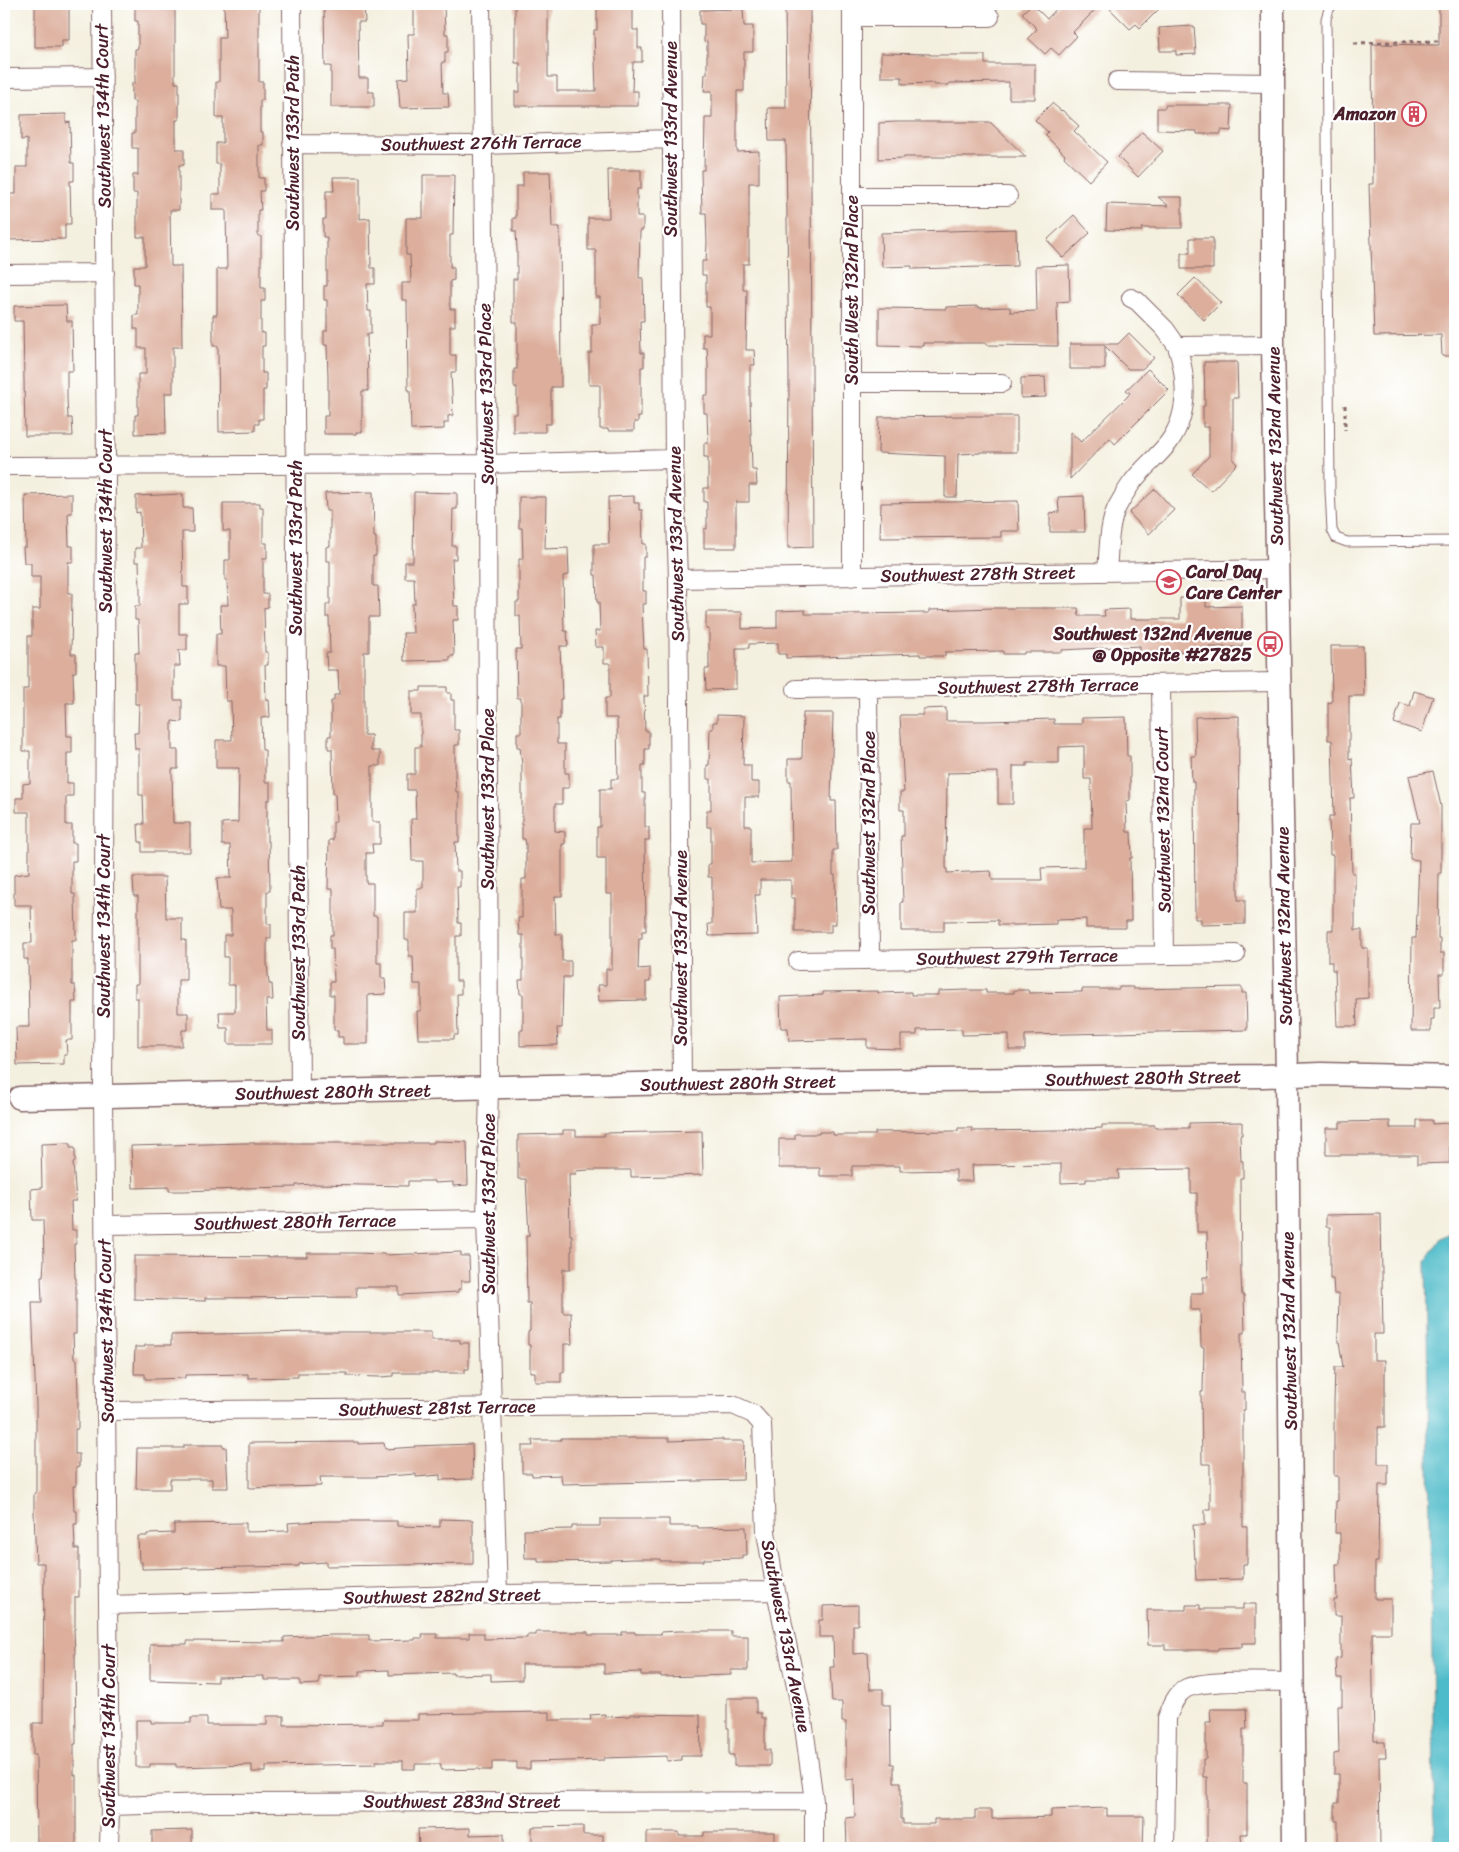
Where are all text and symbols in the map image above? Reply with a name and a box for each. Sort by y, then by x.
street label: Southwest 134th Court [85,23,121,208]
street label: Southwest 133rd Avenue [655,41,687,237]
street label: Southwest 133rd Path [277,55,309,231]
place label: Amazon [1333,98,1396,130]
building icon: Amazon [1401,101,1427,127]
street label: Southwest 276th Terrace [380,125,582,161]
street label: South West 132nd Place [836,195,868,385]
street label: Southwest 133rd Place [468,303,504,485]
street label: Southwest 132nd Avenue [1257,346,1293,546]
street label: Southwest 134th Court [90,428,122,613]
street label: Southwest 133rd Avenue [658,445,694,642]
street label: Southwest 133rd Path [280,460,312,636]
street label: Southwest 278th Street [880,556,1076,592]
place label: Carol Day Care Center [1185,556,1283,609]
school or university icon: Carol Day Care Center [1156,569,1182,595]
place label: Southwest 132nd Avenue @ Opposite #27825 [1052,618,1252,671]
bus stop icon: Southwest 132nd Avenue @ Opposite #27825 [1257,631,1283,657]
street label: Southwest 278th Terrace [937,668,1139,704]
street label: Southwest 133rd Place [472,708,504,890]
street label: Southwest 132nd Court [1145,726,1181,913]
street label: Southwest 132nd Place [853,731,885,915]
street label: Southwest 132nd Avenue [1266,826,1302,1026]
street label: Southwest 134th Court [88,833,120,1018]
street label: Southwest 133rd Avenue [665,850,697,1046]
street label: Southwest 133rd Path [283,865,315,1041]
street label: Southwest 279th Terrace [916,939,1118,975]
street label: Southwest 280th Street [1045,1060,1242,1096]
street label: Southwest 280th Street [640,1065,837,1101]
street label: Southwest 280th Street [235,1074,432,1110]
street label: Southwest 133rd Place [473,1113,505,1295]
street label: Southwest 280th Terrace [194,1204,397,1240]
street label: Southwest 132nd Avenue [1271,1231,1307,1431]
street label: Southwest 134th Court [88,1238,124,1423]
street label: Southwest 281st Terrace [338,1390,536,1426]
street label: Southwest 133rd Avenue [752,1537,820,1736]
street label: Southwest 282nd Street [343,1578,541,1614]
street label: Southwest 134th Court [93,1643,125,1828]
street label: Southwest 283nd Street [363,1786,561,1818]

